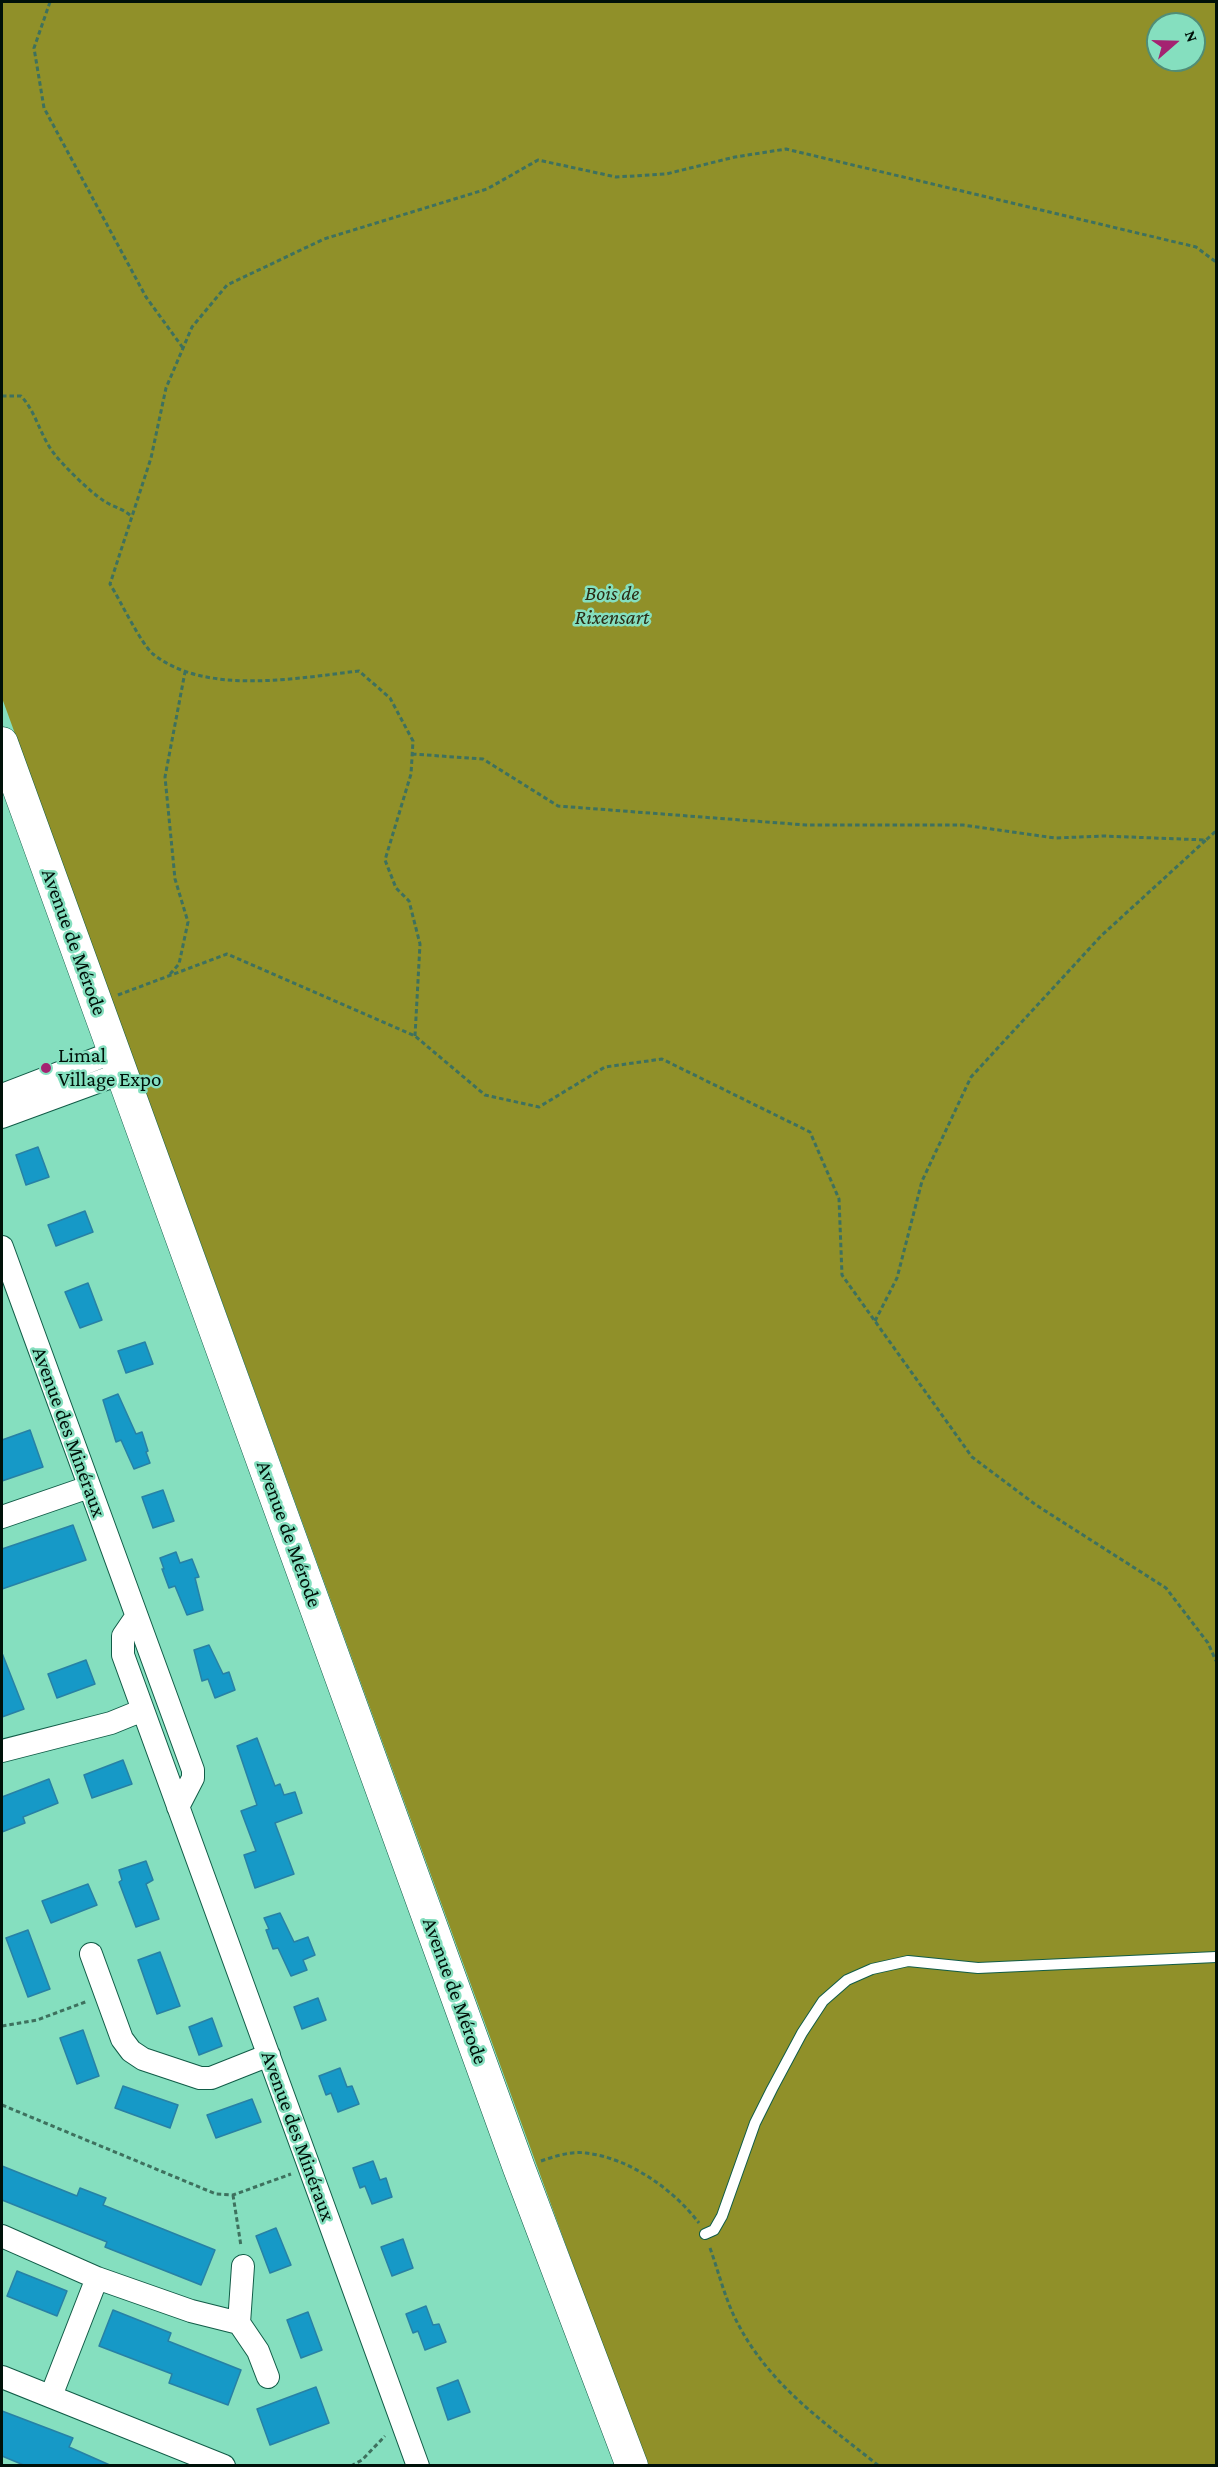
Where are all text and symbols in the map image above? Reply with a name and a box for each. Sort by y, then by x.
north arrow [1146,12,1206,72]
text: N [1182,28,1201,44]
park label: Bois de Rixensart [575,581,649,631]
street label: Avenue de Mérode [36,865,112,1019]
place label: Limal Village Expo [58,1043,161,1093]
marker: Limal Village Expo [39,1061,53,1075]
street label: Avenue des Minéraux [26,1343,112,1521]
street label: Avenue de Mérode [251,1457,327,1611]
street label: Avenue de Mérode [417,1914,493,2068]
street label: Avenue des Minéraux [255,2047,341,2225]

